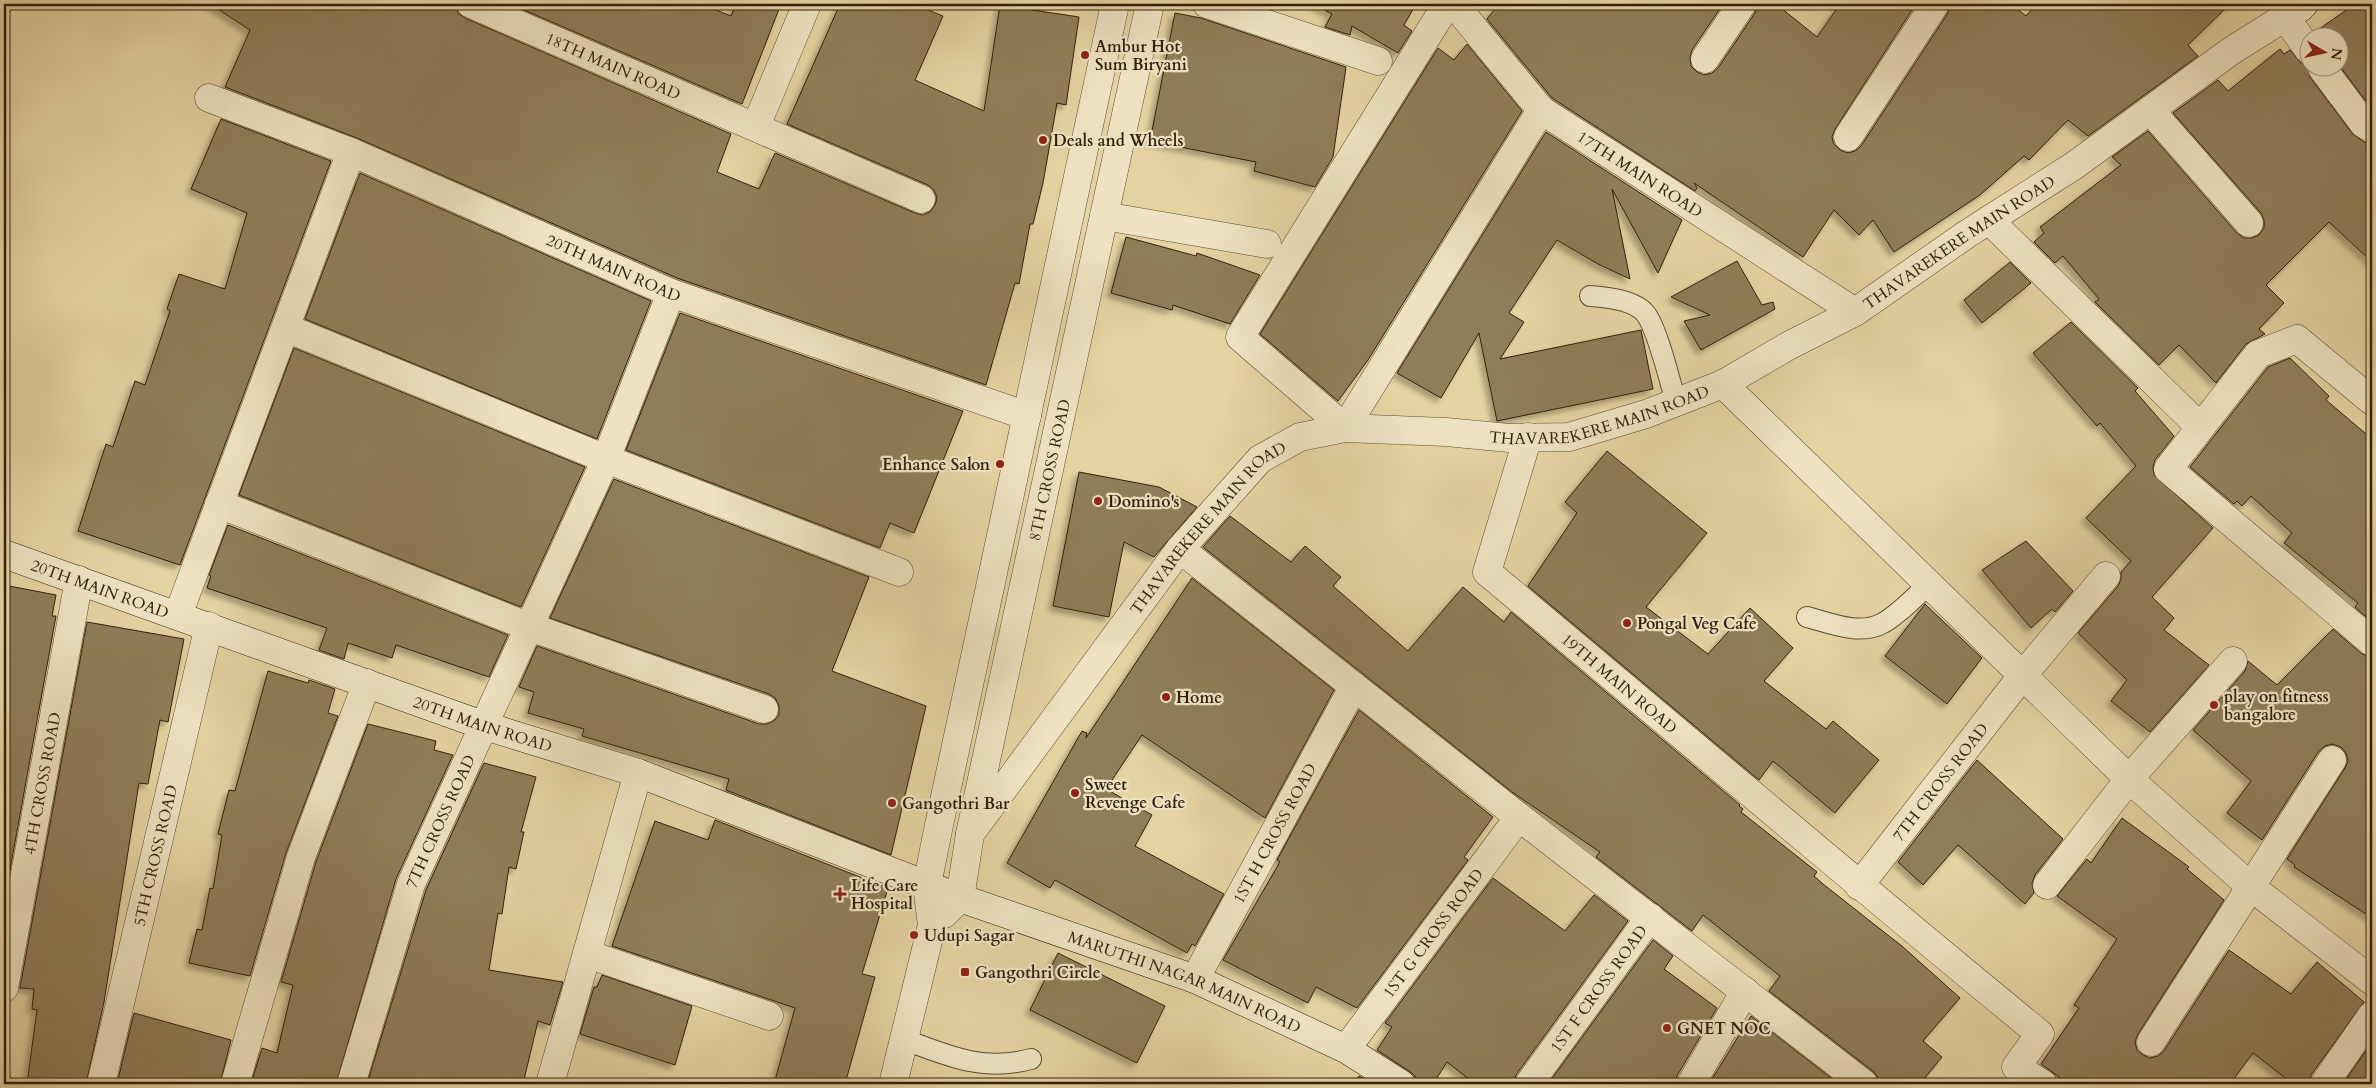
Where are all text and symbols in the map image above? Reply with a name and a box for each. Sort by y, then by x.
street label: 18TH MAIN ROAD [542,28,684,105]
north arrow [2298,28,2348,78]
place label: Ambur Hot Sum Biryani [1095,36,1187,76]
text: N [2326,46,2347,61]
marker: Ambur Hot Sum Biryani [1079,49,1091,61]
street label: 17TH MAIN ROAD [1573,126,1707,223]
place label: Deals and Wheels [1053,130,1183,152]
marker: Deals and Wheels [1037,134,1049,146]
street label: THAVAREKERE MAIN ROAD [1859,171,2060,315]
street label: 20TH MAIN ROAD [543,229,684,308]
street label: THAVAREKERE MAIN ROAD [1488,380,1713,450]
street label: 8TH CROSS ROAD [1024,397,1076,543]
street label: THAVAREKERE MAIN ROAD [1125,437,1290,619]
place label: Enhance Salon [882,454,991,476]
marker: Enhance Salon [994,458,1006,470]
place label: Domino's [1108,491,1180,513]
marker: Domino's [1092,495,1104,507]
street label: 20TH MAIN ROAD [28,555,172,624]
place label: Pongal Veg Cafe [1637,613,1757,635]
marker: Pongal Veg Cafe [1621,617,1633,629]
street label: 19TH MAIN ROAD [1556,629,1682,739]
place label: play on fitness bangalore [2224,686,2329,726]
place label: Home [1176,687,1222,709]
street label: 20TH MAIN ROAD [410,691,555,758]
marker: Home [1160,691,1172,703]
marker: play on fitness bangalore [2208,699,2220,711]
street label: 4TH CROSS ROAD [19,711,66,857]
street label: 7TH CROSS ROAD [1888,719,1994,846]
street label: 7TH CROSS ROAD [401,751,481,892]
street label: 1ST H CROSS ROAD [1228,759,1322,908]
place label: Sweet Revenge Cafe [1085,774,1185,814]
street label: 5TH CROSS ROAD [129,783,183,928]
marker: Sweet Revenge Cafe [1069,787,1081,799]
place label: Gangothri Bar [902,793,1010,815]
marker: Gangothri Bar [886,797,898,809]
street label: 1ST G CROSS ROAD [1378,864,1489,1002]
place label: Life Care Hospital [851,875,918,915]
marker: Life Care Hospital [833,887,847,901]
street label: 1ST F CROSS ROAD [1545,921,1653,1057]
place label: Udupi Sagar [924,925,1015,947]
street label: MARUTHI NAGAR MAIN ROAD [1065,926,1304,1039]
marker: Udupi Sagar [908,929,920,941]
place label: Gangothri Circle [975,962,1101,984]
marker: Gangothri Circle [959,966,971,978]
place label: GNET NOC [1677,1018,1771,1040]
marker: GNET NOC [1661,1022,1673,1034]

